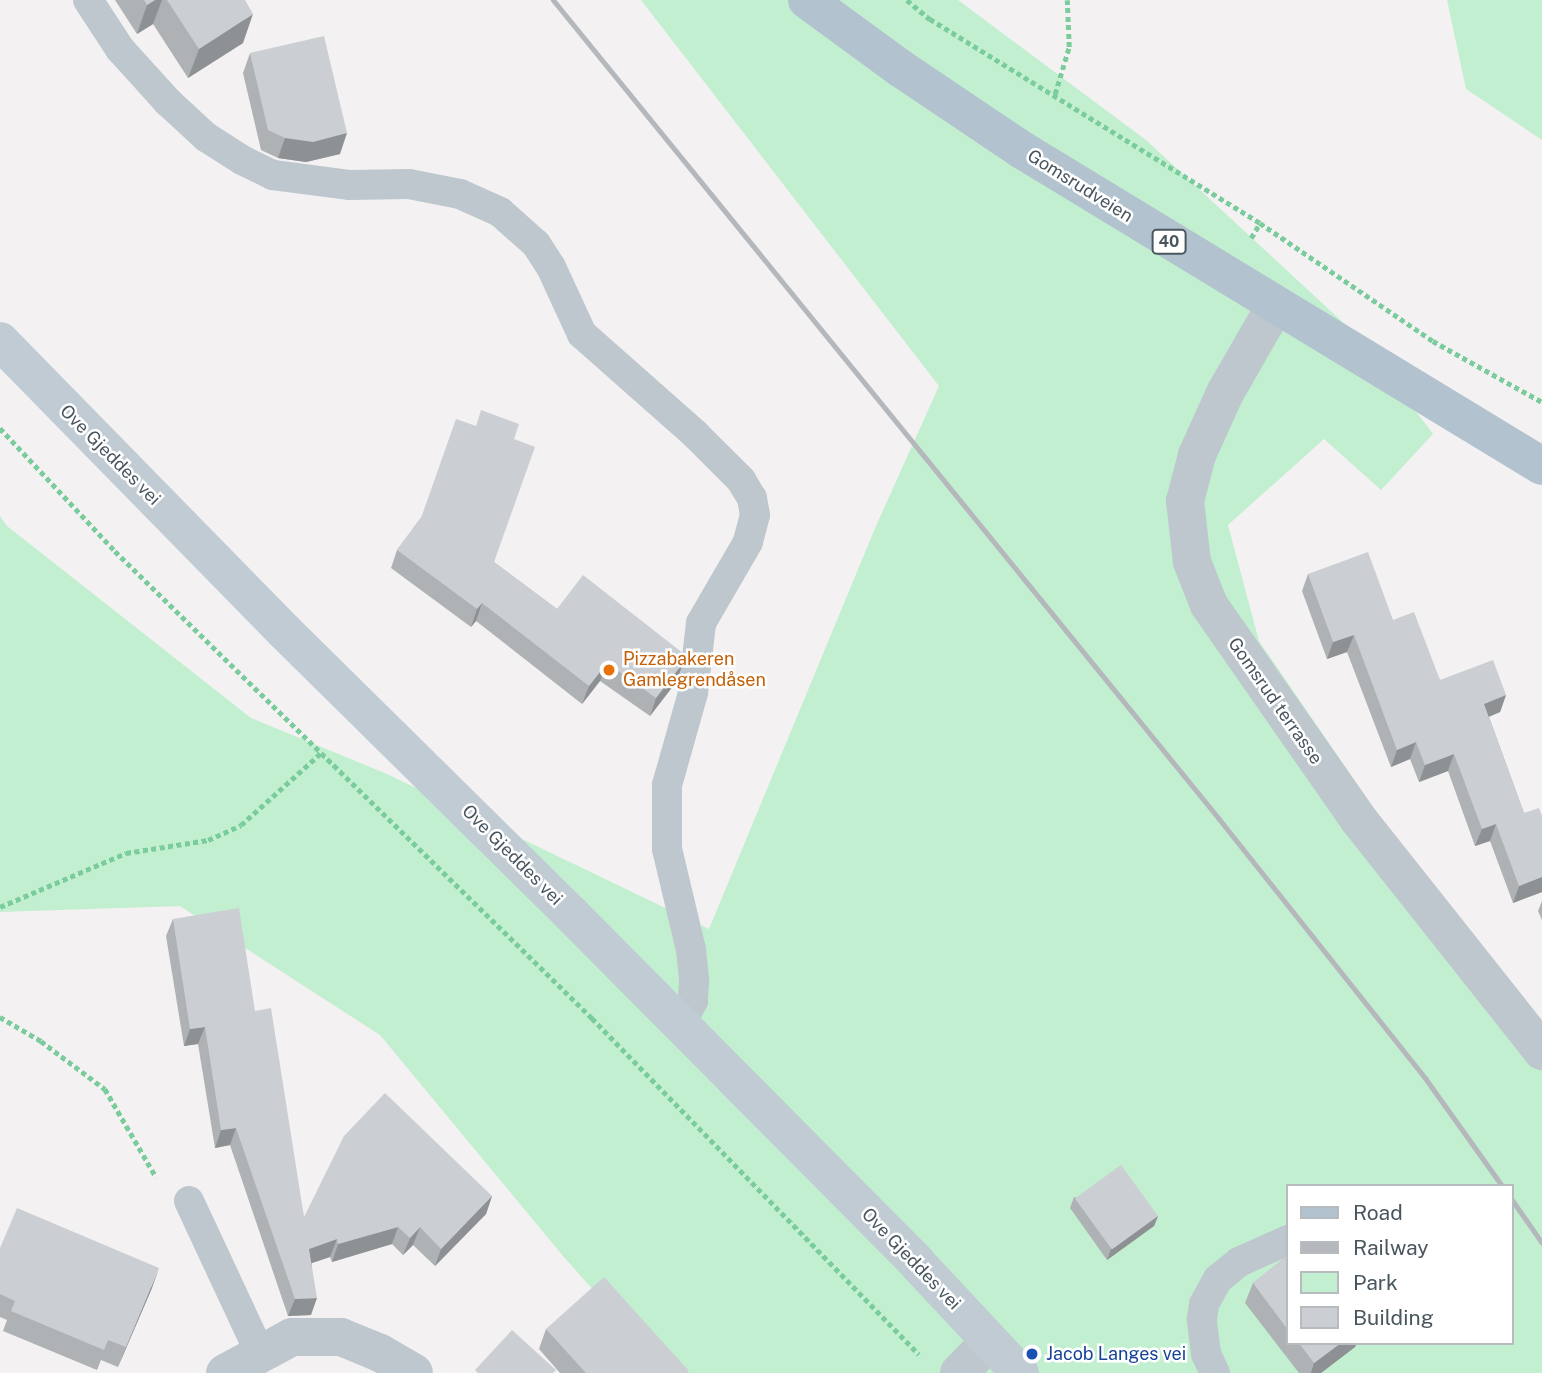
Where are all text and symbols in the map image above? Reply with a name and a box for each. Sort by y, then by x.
street label: Gomsrudveien [1023,145,1137,227]
road number: 40 [1152,230,1186,254]
street label: Ove Gjeddes vei [55,400,165,510]
street label: Gomsrud terrasse [1223,634,1327,768]
place label: Pizzabakeren Gamlegrendåsen [623,649,766,692]
marker: Pizzabakeren Gamlegrendåsen [601,662,617,678]
street label: Ove Gjeddes vei [457,800,567,910]
legend [1286,1184,1514,1345]
text: Road [1353,1200,1403,1225]
street label: Ove Gjeddes vei [857,1204,965,1314]
text: Railway [1353,1235,1429,1260]
text: Park [1353,1270,1398,1295]
text: Building [1353,1305,1434,1330]
place label: Jacob Langes vei [1046,1343,1186,1365]
marker: Jacob Langes vei [1024,1346,1040,1362]

